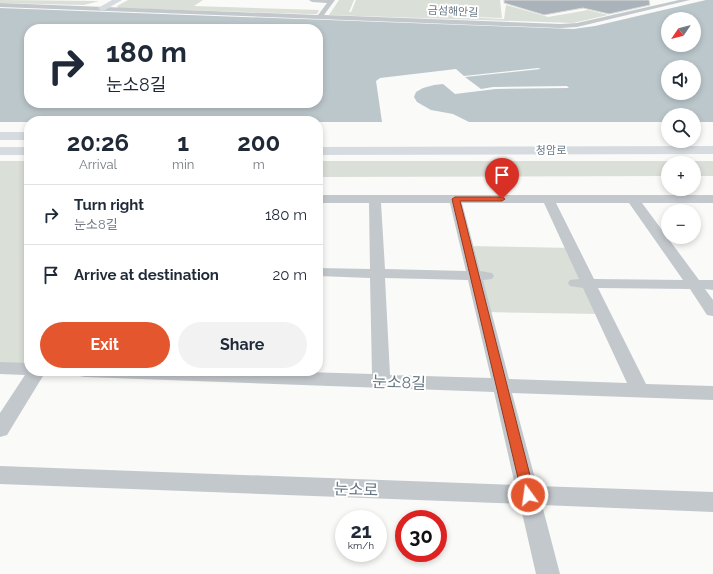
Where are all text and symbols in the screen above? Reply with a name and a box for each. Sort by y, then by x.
street label: 금섬해안길 [427,4,479,19]
north arrow [661,12,701,52]
map controls [661,12,701,244]
text: 180 m [106,36,187,69]
icon: right [40,40,92,92]
button: sound [661,60,701,100]
text: 눈소8길 [106,74,166,95]
button: search [661,108,701,148]
text: 20:26 [67,128,129,157]
text: 1 [177,128,189,157]
text: 200 [237,128,280,157]
street label: 청암로 [536,144,566,157]
button: + [661,156,701,196]
text: Arrival [79,157,117,172]
text: min [172,157,194,172]
text: m [253,157,265,172]
pin [485,158,519,199]
icon: arrive [491,164,513,186]
text: Turn right [74,196,144,214]
icon: right [40,204,62,226]
button: − [661,204,701,244]
text: 180 m [265,206,307,224]
text: 눈소8길 [74,217,118,232]
icon: arrive [40,264,62,286]
text: Arrive at destination [74,266,219,284]
text: 20 m [272,266,307,284]
button: Exit [40,322,170,368]
button: Share [178,322,307,368]
street label: 눈소8길 [372,372,426,393]
position arrow [507,474,549,516]
street label: 눈소로 [334,479,379,500]
speed limit sign: 30 [395,510,447,562]
text: 21 [350,519,372,543]
text: km/h [348,540,374,551]

